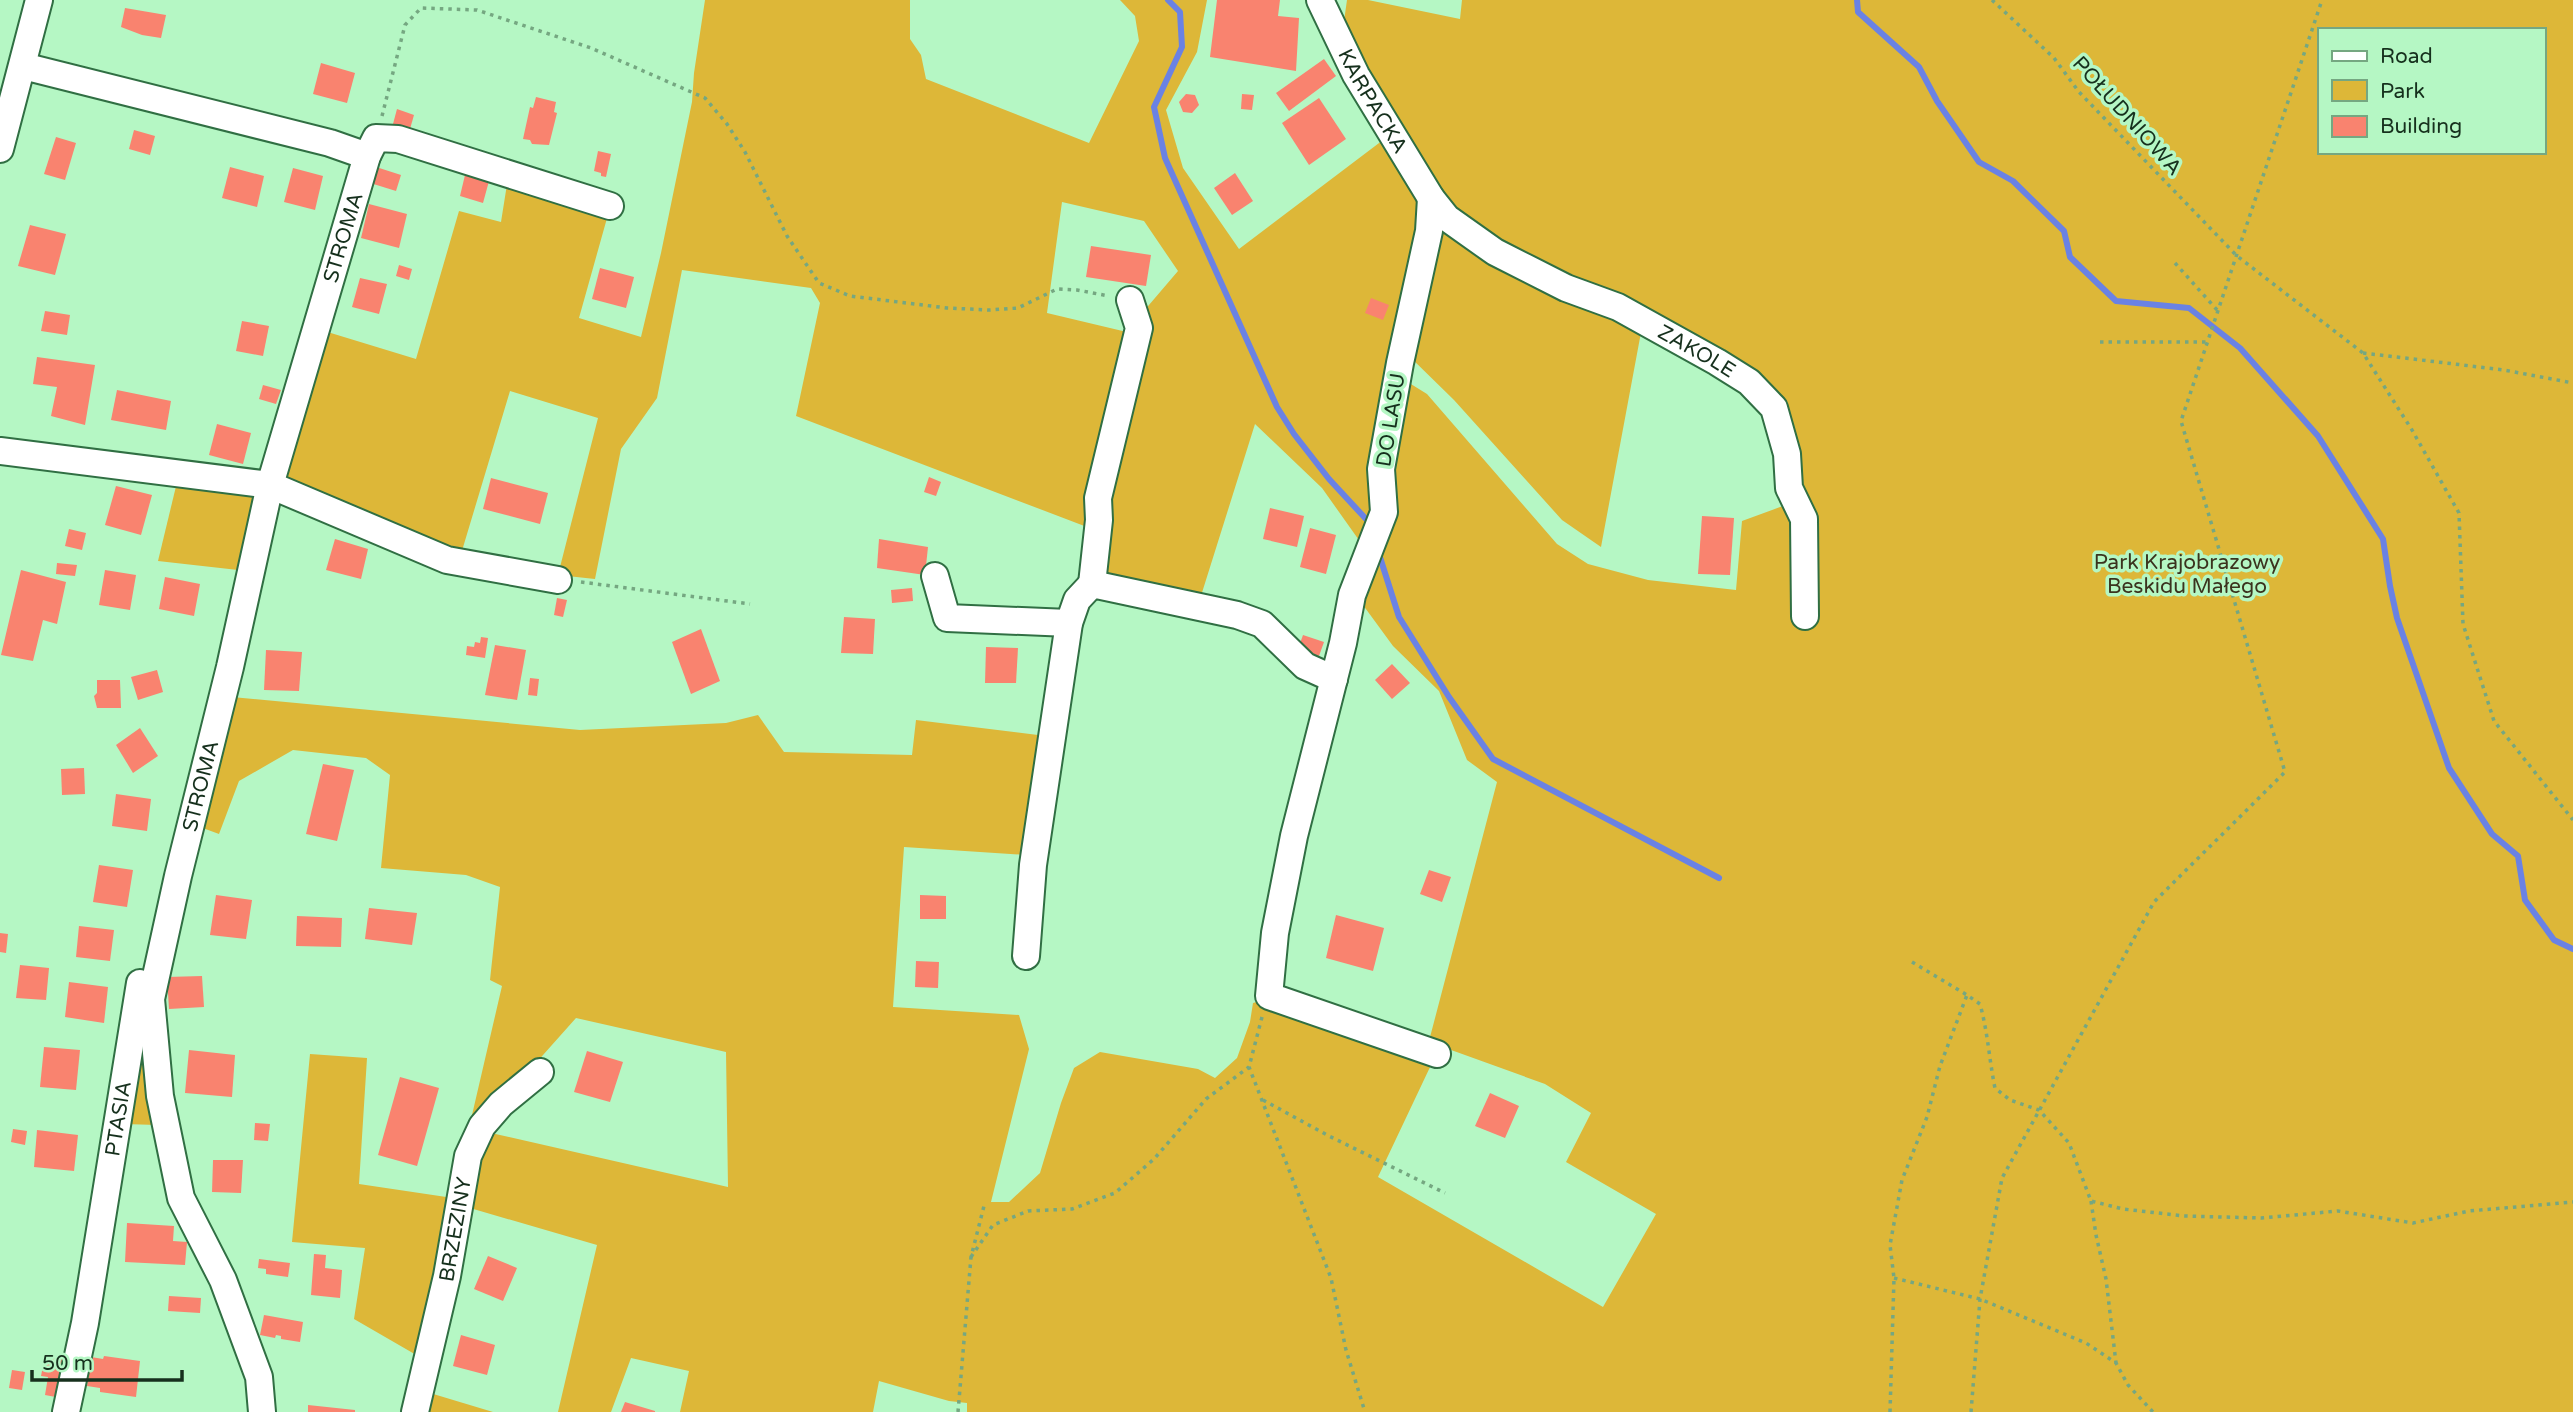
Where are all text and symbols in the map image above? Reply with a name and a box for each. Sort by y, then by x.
legend [2318,28,2545,154]
text: Road [2380,44,2433,69]
street label: KARPACKA [1333,45,1413,158]
street label: POŁUDNIOWA [2067,51,2187,181]
text: Park [2380,79,2425,104]
text: Building [2380,114,2462,139]
street label: STROMA [318,189,368,286]
street label: ZAKOLE [1654,319,1740,383]
street label: DO LASU [1371,371,1411,469]
park label: Park Krajobrazowy Beskidu Małego [2094,550,2280,599]
street label: STROMA [177,738,224,834]
street label: PTASIA [100,1079,136,1158]
street label: BRZEZINY [434,1175,477,1284]
scale bar [32,1338,182,1382]
text: 50 m [42,1351,93,1376]

